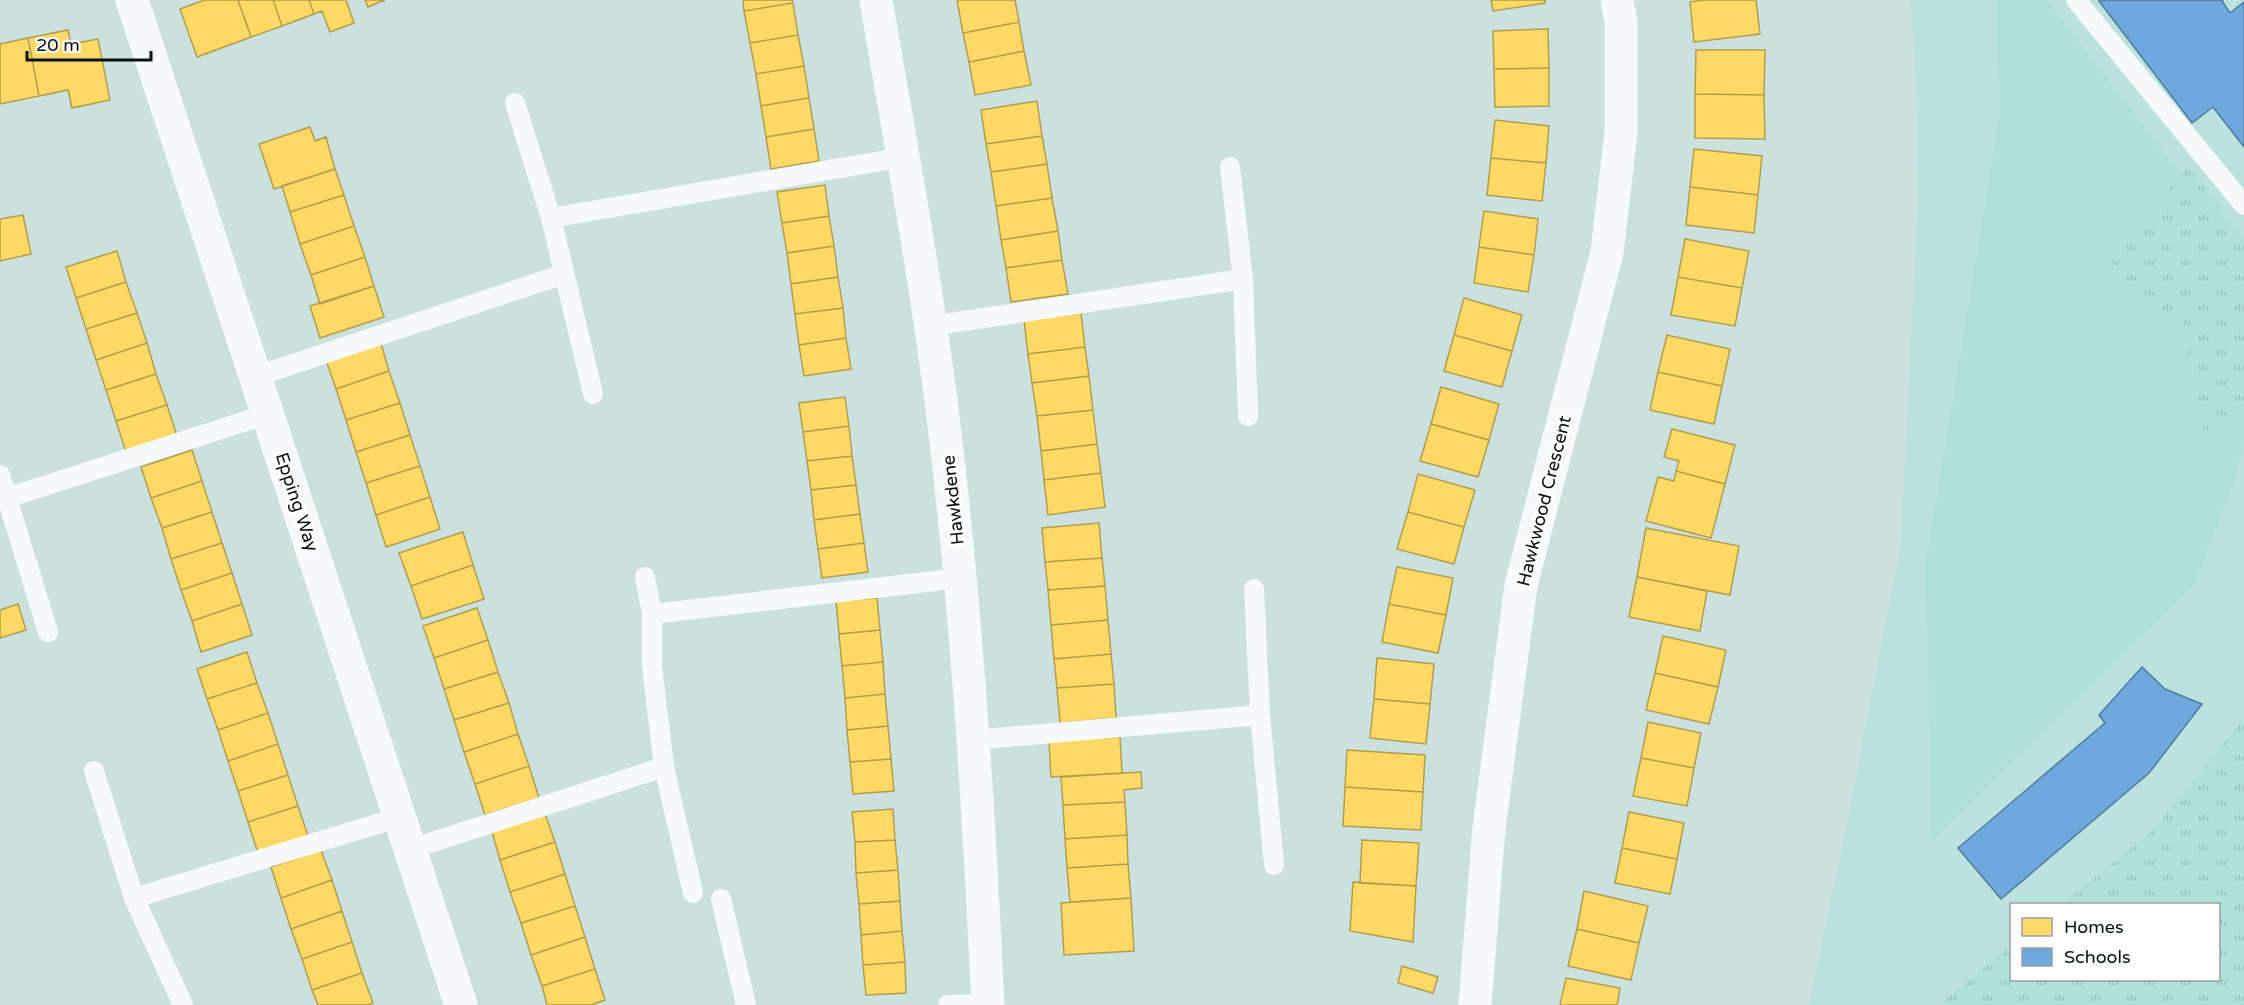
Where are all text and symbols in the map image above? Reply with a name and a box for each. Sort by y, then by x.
scale bar [27,24,152,62]
text: 20 m [36,34,80,56]
street label: Hawkwood Crescent [1512,413,1576,588]
street label: Epping Way [271,450,323,555]
street label: Hawkdene [937,454,969,546]
legend [2010,903,2220,981]
text: Homes [2064,916,2124,938]
text: Schools [2064,946,2131,968]

